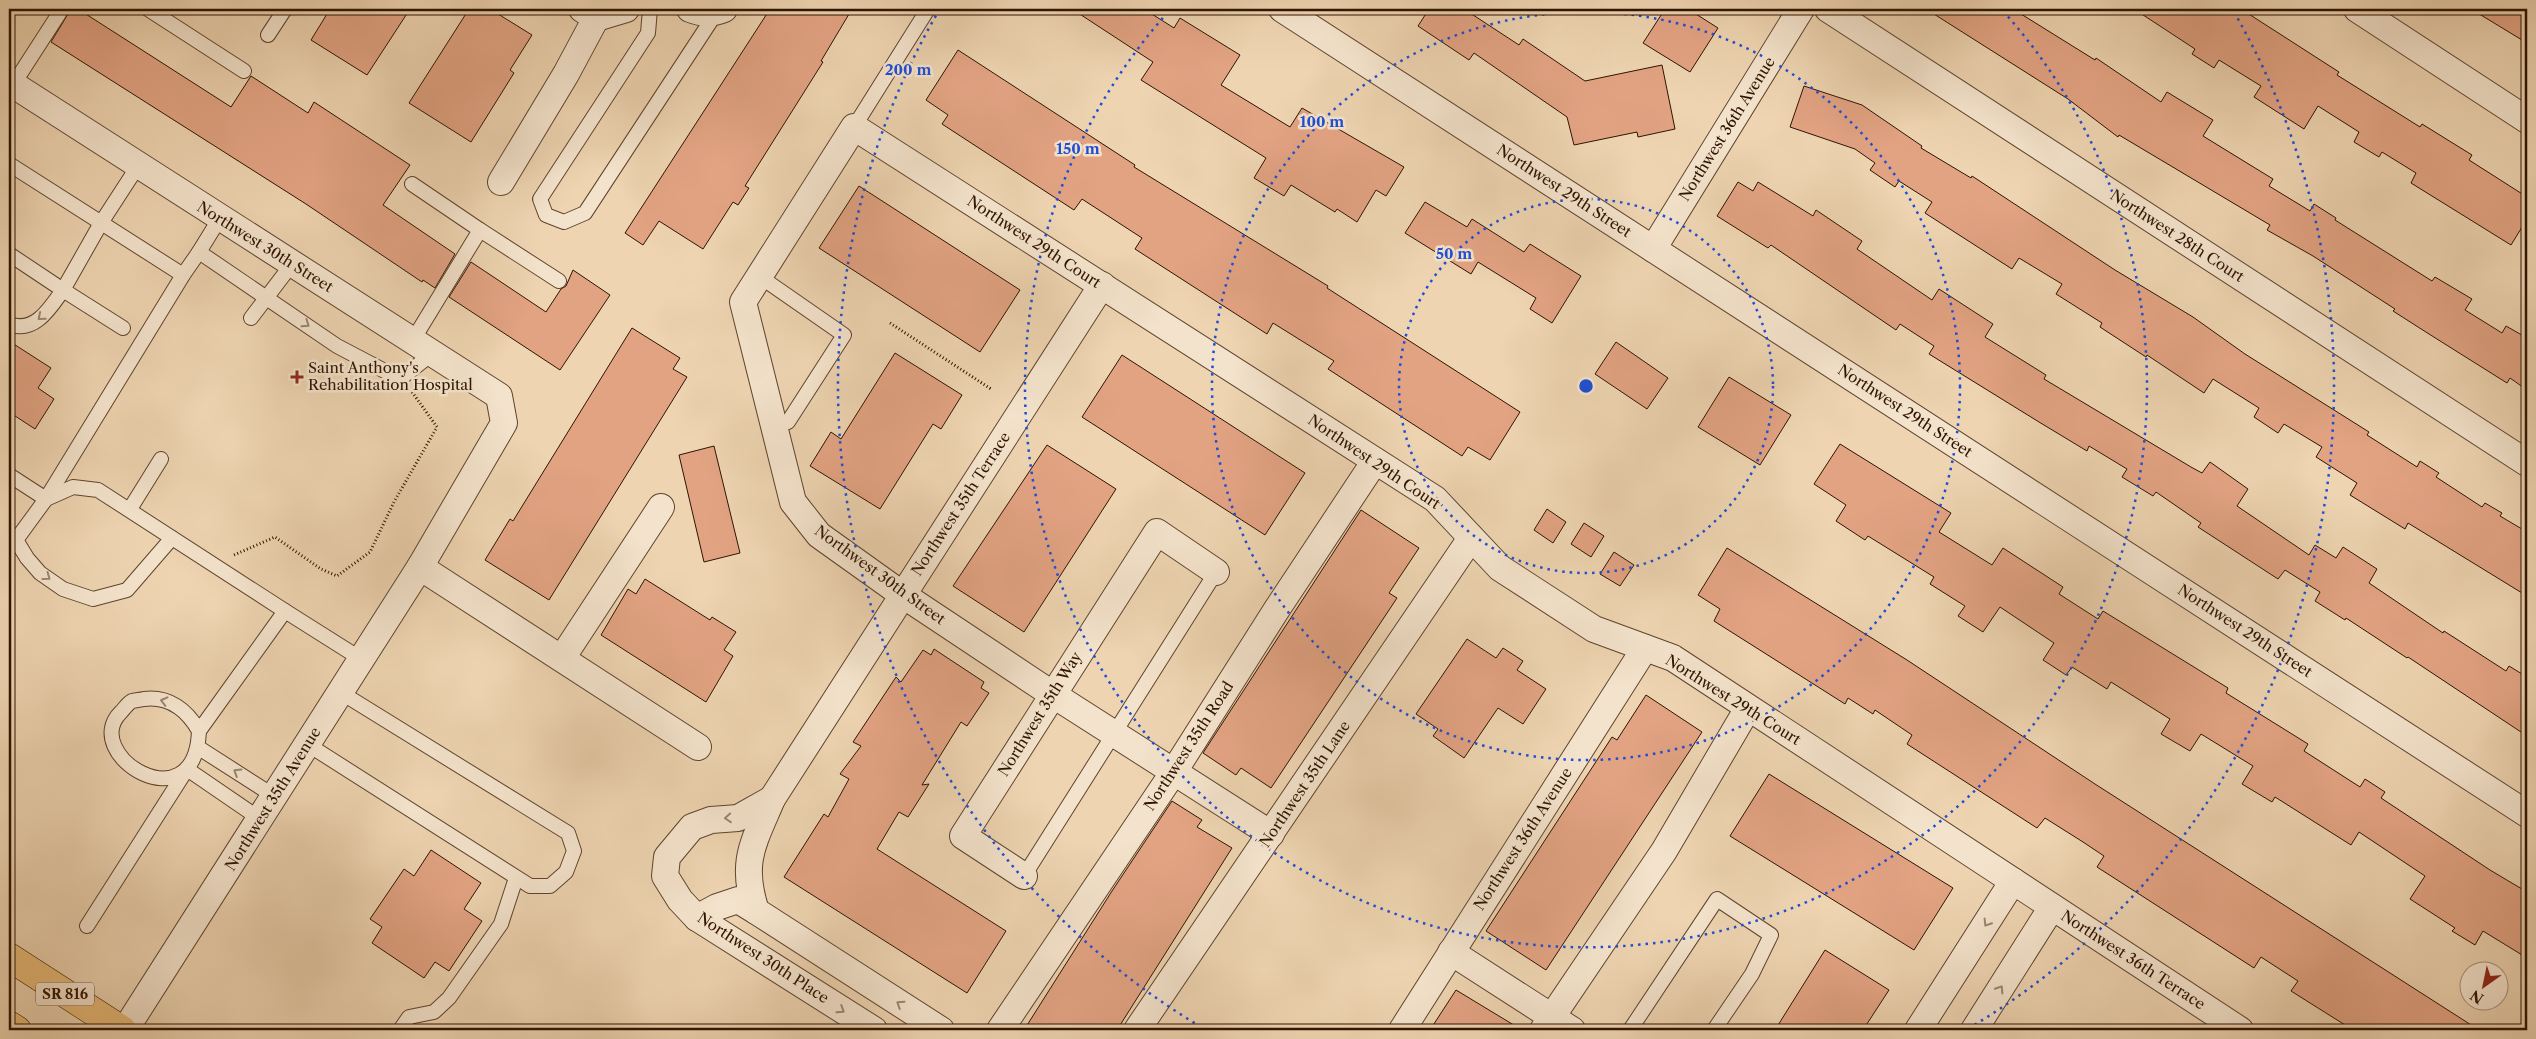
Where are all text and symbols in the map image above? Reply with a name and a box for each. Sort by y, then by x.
street label: Northwest 36th Avenue [1674,53,1779,204]
text: 200 m [885,60,931,79]
text: 100 m [1300,112,1344,131]
text: 150 m [1056,139,1100,158]
street label: Northwest 29th Street [1493,140,1636,242]
street label: Northwest 28th Court [2107,185,2248,286]
street label: Northwest 29th Court [964,191,1105,292]
street label: Northwest 30th Street [194,197,337,297]
text: 50 m [1436,244,1472,263]
one-way arrow [37,311,46,320]
one-way arrow [300,318,310,327]
place label: Saint Anthony's Rehabilitation Hospital [308,358,473,394]
street label: Northwest 29th Street [1834,360,1977,462]
marker: Saint Anthony's Rehabilitation Hospital [290,370,304,384]
centre of rings [1577,377,1595,395]
street label: Northwest 29th Court [1304,410,1445,513]
street label: Northwest 35th Terrace [907,428,1014,579]
street label: Northwest 30th Street [811,521,950,629]
one-way arrow [41,571,51,580]
street label: Northwest 29th Street [2174,580,2317,682]
street label: Northwest 35th Way [994,647,1086,780]
street label: Northwest 29th Court [1662,650,1805,749]
street label: Northwest 35th Road [1140,678,1237,814]
one-way arrow [160,696,168,707]
street label: Northwest 35th Lane [1255,717,1354,851]
street label: Northwest 35th Avenue [221,723,325,874]
street label: Northwest 36th Avenue [1469,764,1576,914]
one-way arrow [233,769,242,778]
one-way arrow [724,813,732,824]
street label: Northwest 36th Terrace [2058,906,2209,1013]
street label: Northwest 30th Place [694,908,833,1007]
one-way arrow [1983,917,1993,926]
north arrow [2458,962,2508,1012]
road number: SR 816 [36,982,94,1006]
one-way arrow [1994,985,2004,994]
text: N [2467,986,2487,1008]
one-way arrow [896,1001,905,1010]
one-way arrow [836,1003,845,1013]

